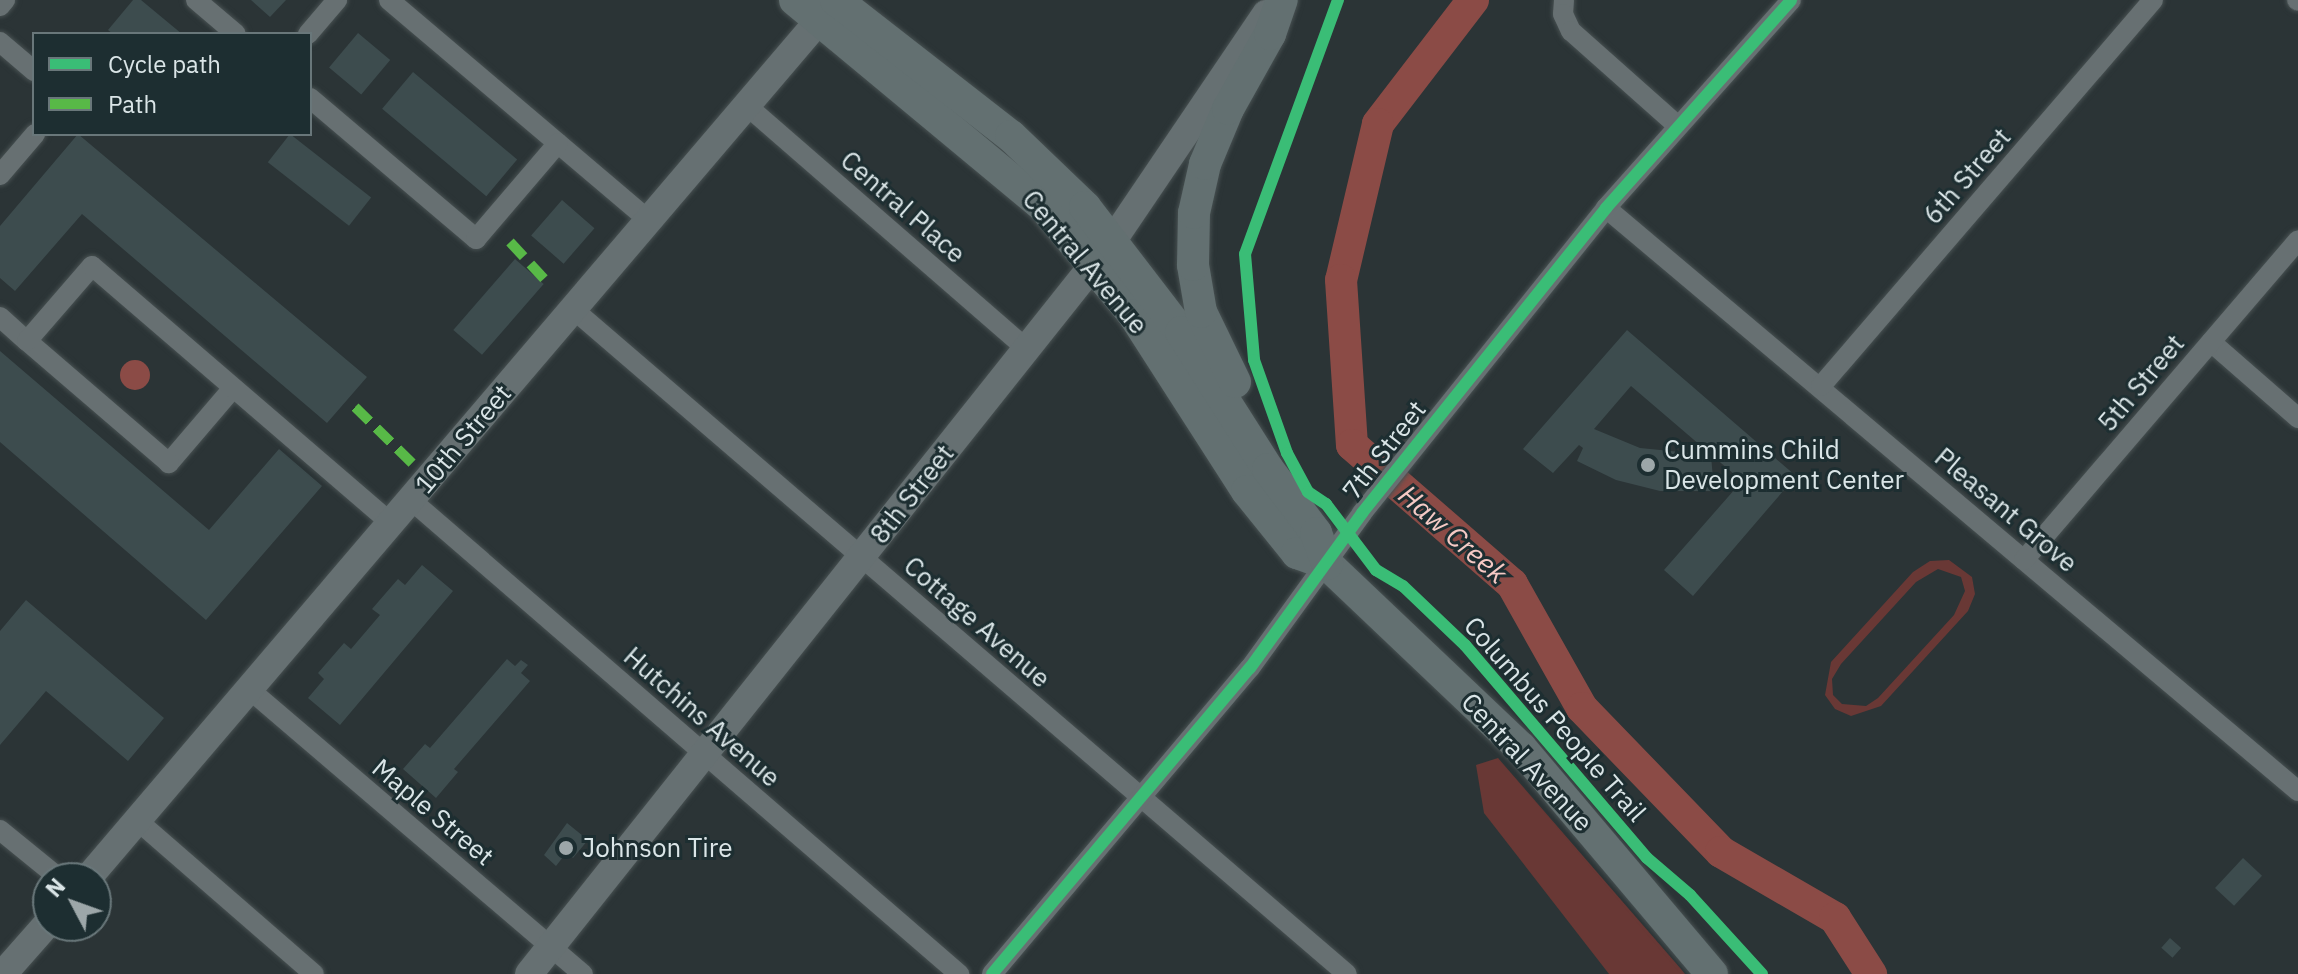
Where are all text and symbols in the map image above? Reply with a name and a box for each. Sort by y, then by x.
legend [32,32,312,136]
text: Cycle path [108,48,221,80]
text: Path [108,88,157,120]
street label: 6th Street [1917,122,2017,230]
street label: Central Place [834,144,972,270]
street label: Central Avenue [1016,184,1154,340]
street label: 5th Street [2091,328,2191,438]
street label: 10th Street [408,378,518,500]
street label: 7th Street [1336,394,1432,506]
place label: Cummins Child Development Center [1664,434,1904,496]
street label: 8th Street [864,438,960,550]
street label: Pleasant Grove [1928,441,2084,579]
marker: Cummins Child Development Center [1639,456,1657,474]
water label: Haw Creek [1392,478,1514,590]
street label: Cottage Avenue [898,550,1056,694]
street label: Columbus People Trail [1458,610,1652,828]
street label: Hutchins Avenue [617,641,787,793]
street label: Central Avenue [1455,686,1599,838]
street label: Maple Street [366,752,500,872]
place label: Johnson Tire [582,832,733,864]
marker: Johnson Tire [557,839,575,857]
north arrow [32,862,112,942]
text: N [39,872,71,903]

